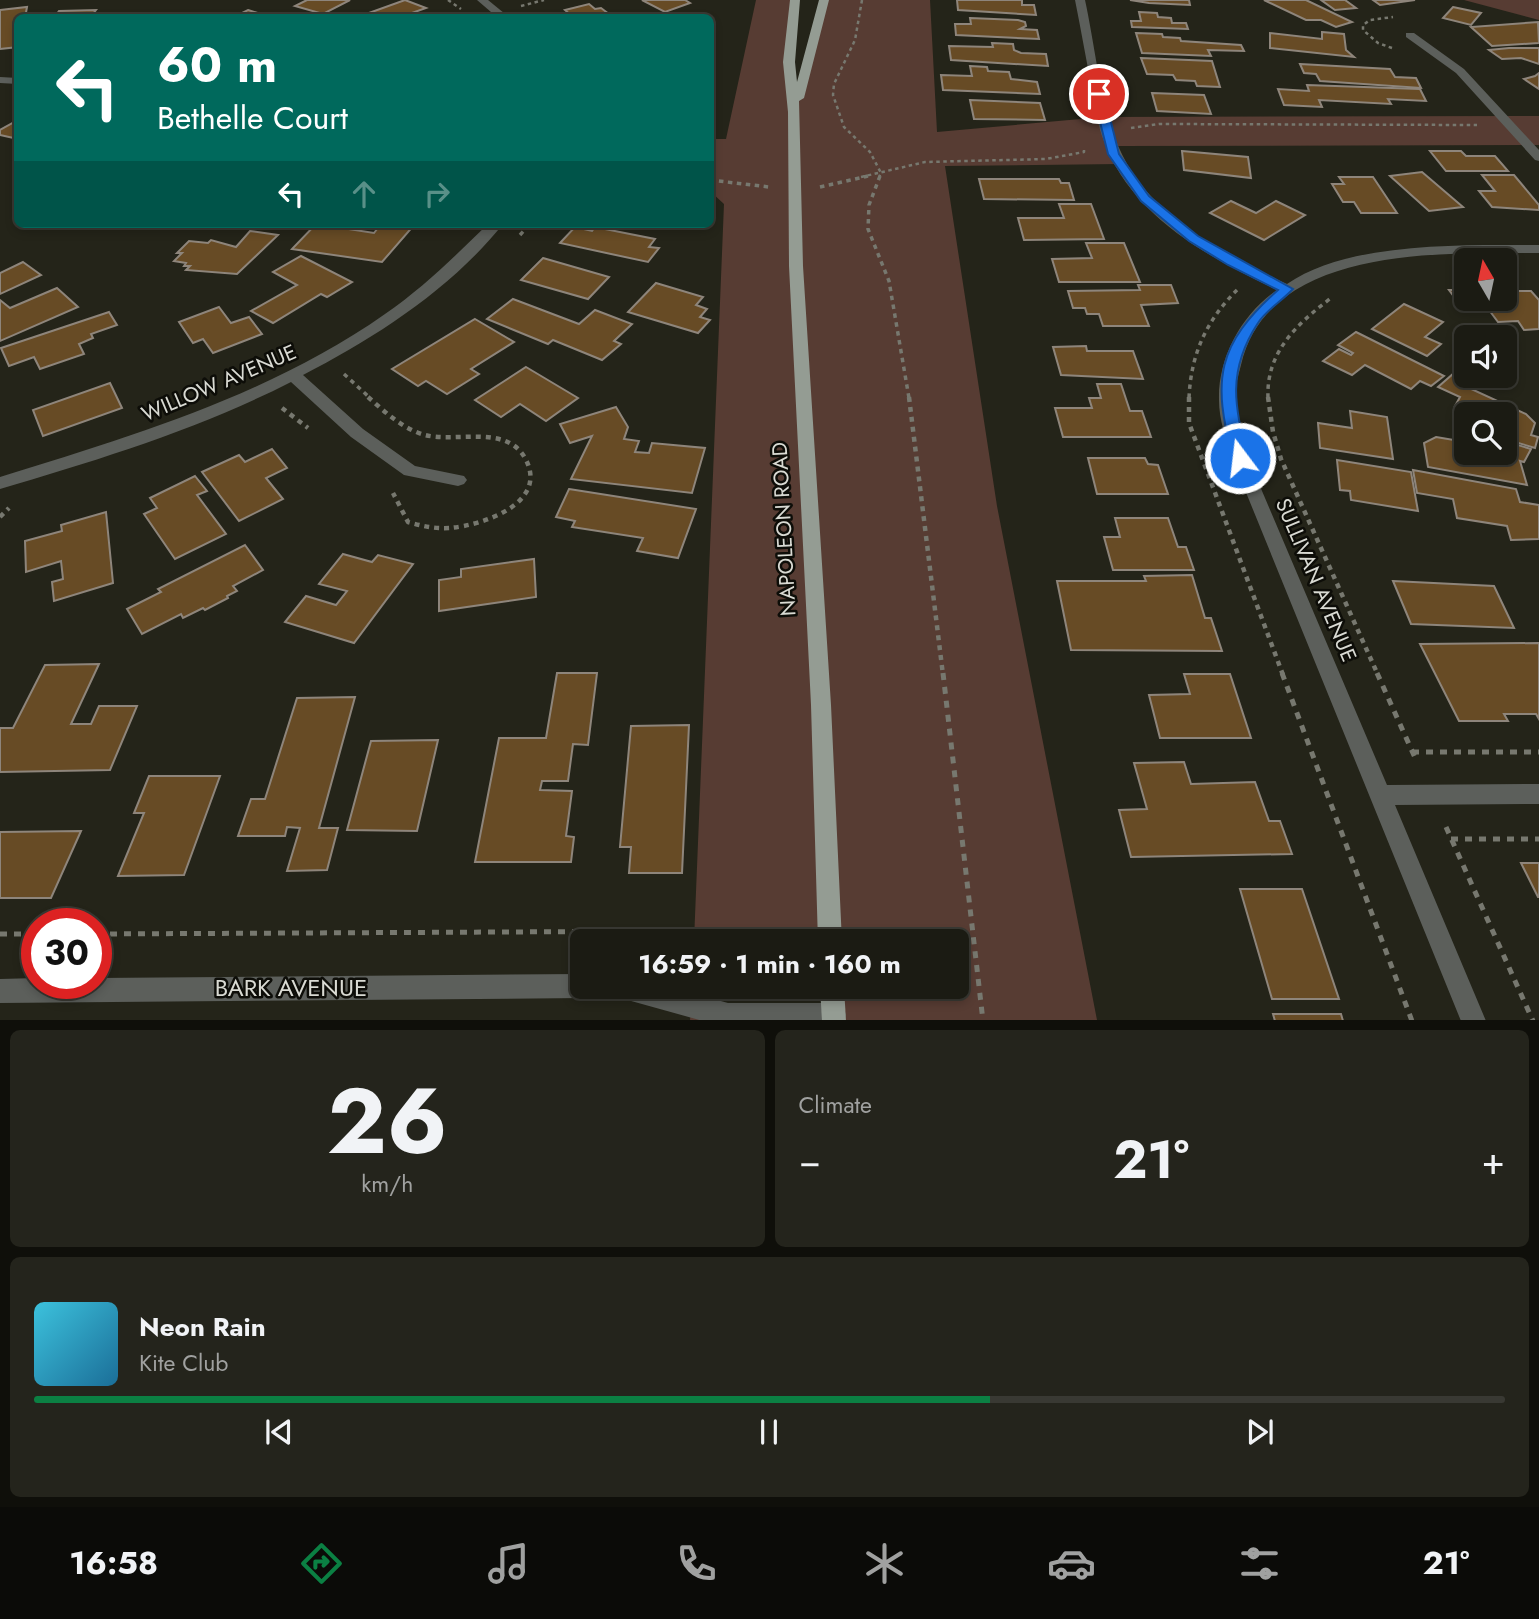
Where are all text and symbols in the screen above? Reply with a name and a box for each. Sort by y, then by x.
text: 60 m [157,30,277,100]
icon: left [42,42,133,133]
pin [1069,64,1129,124]
icon: arrive [1080,75,1118,113]
text: Bethelle Court [157,95,348,141]
icon: left [272,175,310,213]
icon: ahead [345,175,383,213]
icon: right [418,175,456,213]
north arrow [1454,248,1517,312]
map controls [1454,248,1517,465]
button: sound [1454,325,1517,388]
street label: WILLOW AVENUE [137,337,301,429]
button: search [1454,402,1517,465]
position arrow [1203,421,1277,495]
street label: NAPOLEON ROAD [764,441,804,617]
street label: SULLIVAN AVENUE [1268,494,1364,666]
speed limit sign: 30 [21,908,112,999]
text: 16:59 · 1 min · 160 m [638,945,901,983]
street label: BARK AVENUE [215,970,367,1005]
text: 26 [327,1056,448,1187]
text: Climate [799,1088,872,1122]
text: 21° [1113,1122,1189,1198]
text: − [799,1133,821,1188]
text: + [1482,1133,1505,1188]
text: km/h [361,1167,413,1201]
text: Neon Rain [139,1308,266,1346]
text: Kite Club [139,1346,228,1380]
icon: previous [260,1413,298,1451]
icon: pause [750,1413,788,1451]
icon: next [1241,1413,1279,1451]
icon: directions [297,1539,346,1588]
icon: music [484,1539,533,1588]
icon: phone [672,1539,721,1588]
icon: climate [860,1539,909,1588]
icon: car [1047,1539,1096,1588]
icon: filters [1235,1539,1284,1588]
text: 16:58 [69,1540,158,1586]
text: 21° [1423,1540,1470,1586]

